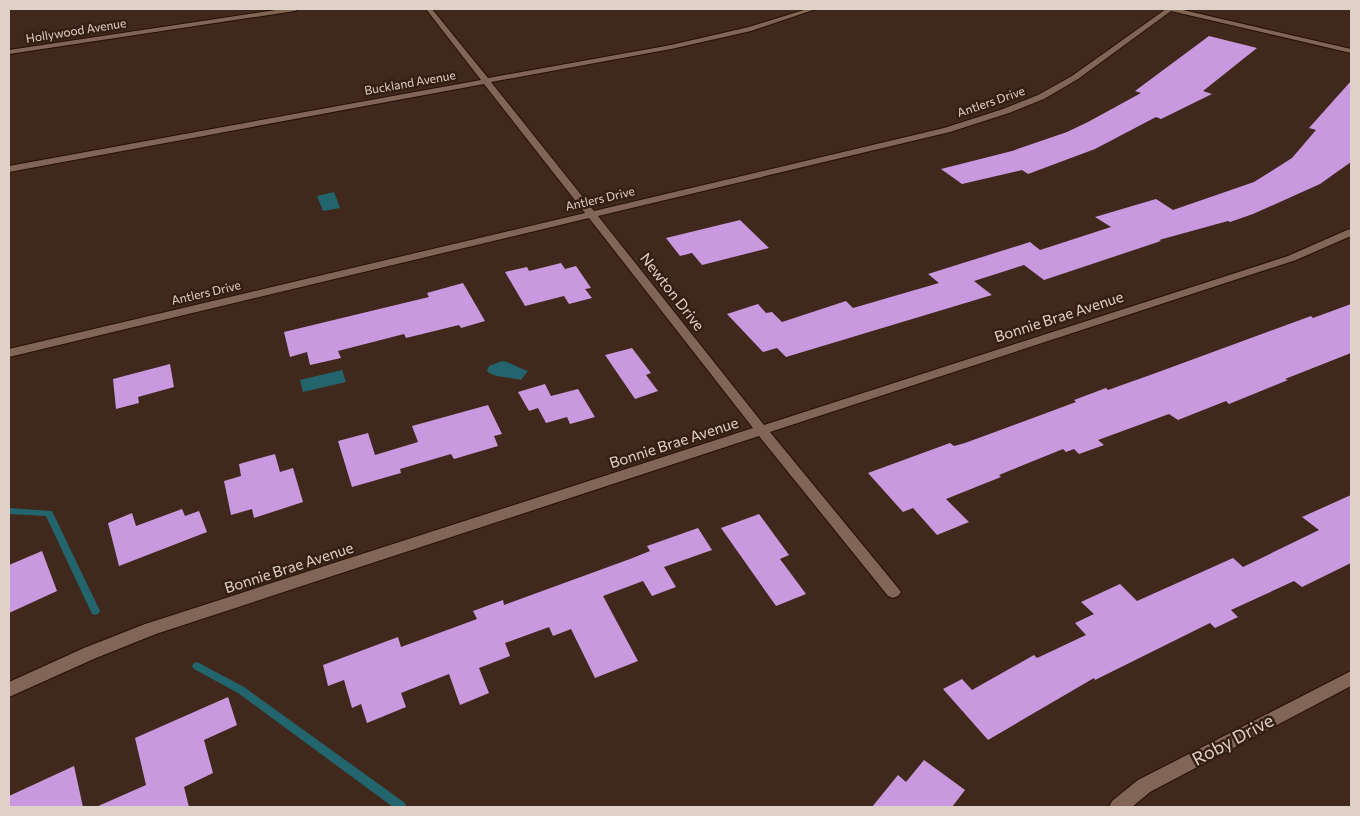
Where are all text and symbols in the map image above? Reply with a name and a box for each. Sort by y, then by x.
street label: Hollywood Avenue [25,15,127,45]
street label: Buckland Avenue [363,67,457,97]
street label: Antlers Drive [955,83,1026,119]
street label: Antlers Drive [564,183,636,213]
street label: Newton Drive [637,249,709,334]
street label: Antlers Drive [170,277,242,307]
street label: Bonnie Brae Avenue [992,287,1126,345]
street label: Bonnie Brae Avenue [607,413,741,471]
street label: Bonnie Brae Avenue [222,538,356,596]
street label: Roby Drive [1188,709,1277,770]

